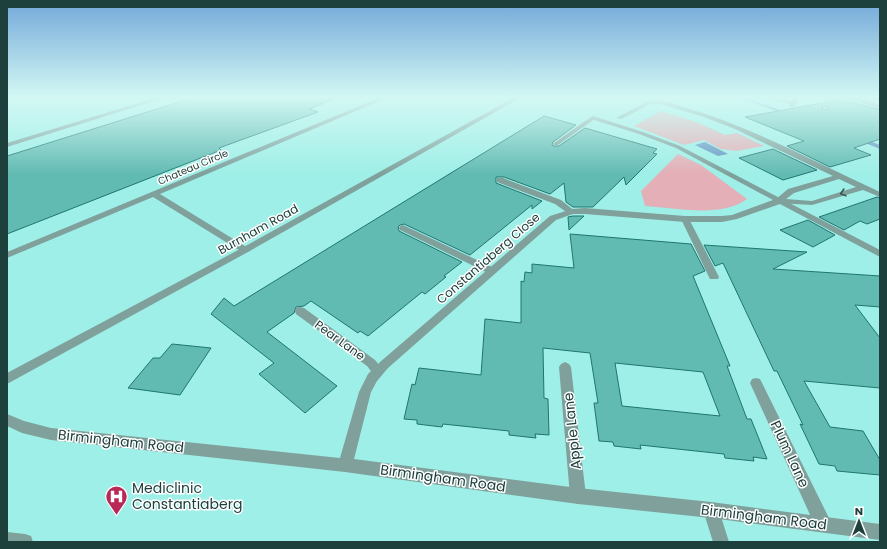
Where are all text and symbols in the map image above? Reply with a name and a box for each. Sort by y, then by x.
street label: Chateau Circle [155,145,231,189]
one-way arrow [840,188,847,197]
street label: Burnham Road [215,200,301,258]
street label: Constantiaberg Close [433,208,543,308]
street label: Pear Lane [311,316,369,364]
street label: Apple Lane [558,391,586,471]
street label: Plum Lane [766,417,814,491]
street label: Birmingham Road [57,424,185,458]
street label: Birmingham Road [379,459,507,497]
place label: Mediclinic Constantiaberg [132,478,242,514]
hospital icon: Mediclinic Constantiaberg [104,483,130,516]
street label: Birmingham Road [700,499,828,535]
north arrow [839,501,879,541]
text: N [855,503,863,519]

